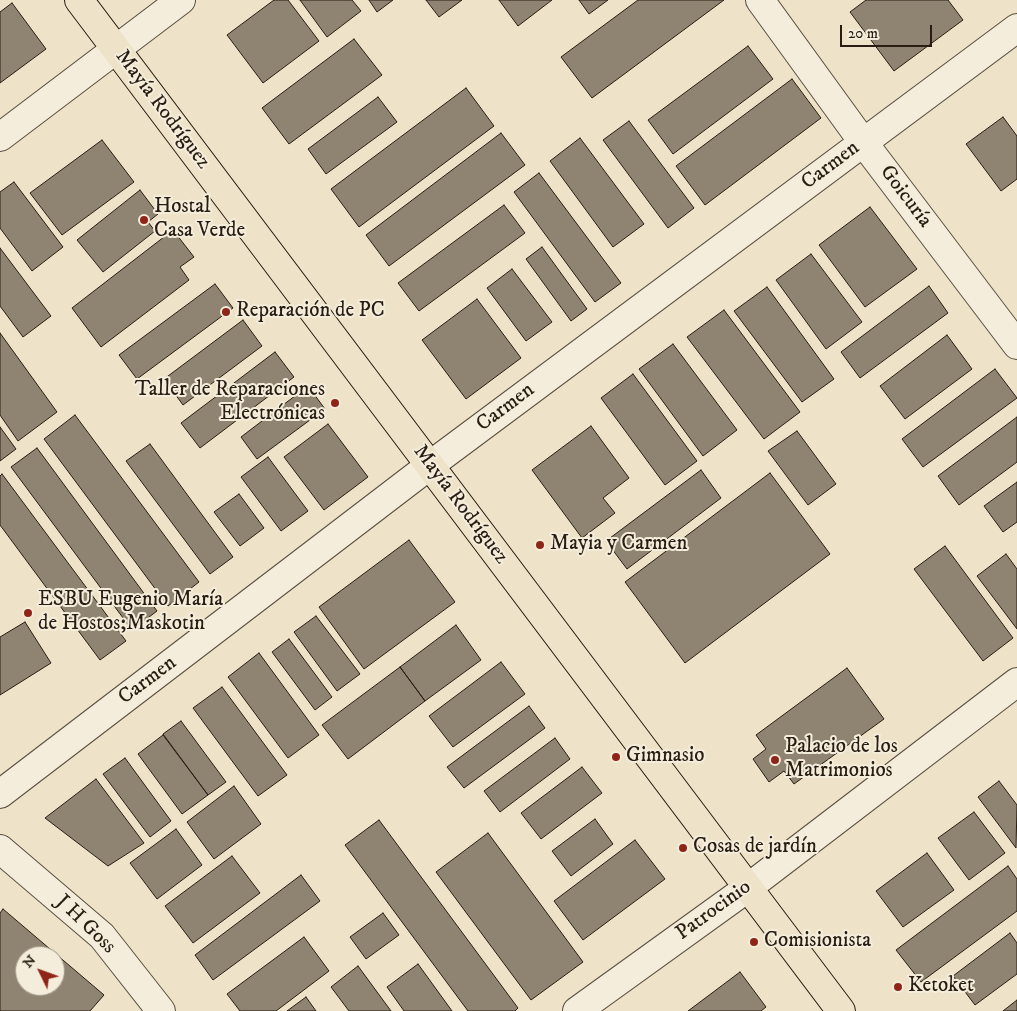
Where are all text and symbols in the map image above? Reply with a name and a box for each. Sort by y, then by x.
scale bar [842,15,934,47]
text: 20 m [848,24,878,43]
street label: Mayía Rodríguez [109,45,215,175]
street label: Carmen [797,136,865,196]
street label: Goicuría [873,161,937,233]
place label: Hostal Casa Verde [154,195,245,245]
marker: Hostal Casa Verde [138,214,150,226]
place label: Reparación de PC [236,299,385,325]
marker: Reparación de PC [220,306,232,318]
place label: Taller de Reparaciones Electrónicas [135,378,325,428]
street label: Carmen [472,378,540,438]
marker: Taller de Reparaciones Electrónicas [329,397,341,409]
street label: Mayía Rodríguez [407,440,513,570]
place label: Mayia y Carmen [550,532,687,558]
marker: Mayia y Carmen [534,539,546,551]
place label: ESBU Eugenio María de Hostos;Maskotin [38,588,223,638]
marker: ESBU Eugenio María de Hostos;Maskotin [22,607,34,619]
street label: Carmen [114,651,182,711]
place label: Palacio de los Matrimonios [785,735,898,785]
place label: Gimnasio [626,744,704,770]
marker: Gimnasio [610,751,622,763]
marker: Palacio de los Matrimonios [769,754,781,766]
place label: Cosas de jardín [693,835,817,861]
marker: Cosas de jardín [677,842,689,854]
street label: Patrocinio [671,875,757,947]
street label: J H Goss [50,890,120,960]
place label: Comisionista [764,929,871,955]
marker: Comisionista [748,936,760,948]
north arrow [15,946,65,996]
text: N [19,951,40,972]
place label: Ketoket [908,974,974,1000]
marker: Ketoket [892,981,904,993]

